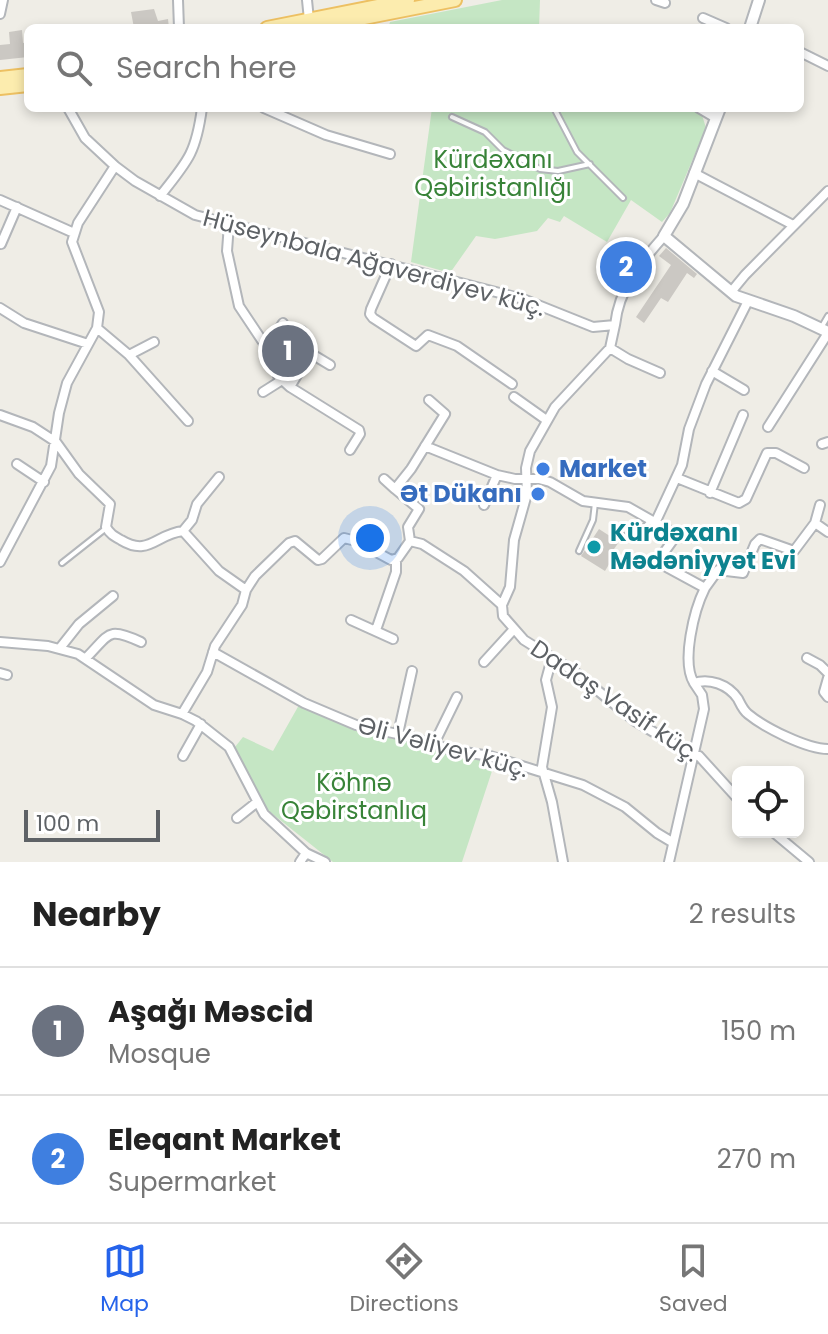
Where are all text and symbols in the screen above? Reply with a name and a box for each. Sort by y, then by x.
search box [24,24,804,112]
icon: search [52,46,96,90]
text: Search here [116,46,297,89]
park label: Kürdəxanı Qəbiristanlığı [414,143,572,204]
street label: Hüseynbala Ağaverdiyev küç. [199,201,549,324]
pin: 2 [600,237,652,297]
pin: 1 [262,321,314,381]
place label: Market [559,452,647,485]
marker: Market [534,460,552,478]
place label: Ət Dükanı [400,477,522,510]
marker: Ət Dükanı [529,485,547,503]
place label: Kürdəxanı Mədəniyyət Evi [610,516,796,577]
your location [350,518,390,558]
marker: Kürdəxanı Mədəniyyət Evi [585,538,603,556]
street label: Dadaş Vasif küç. [524,632,706,769]
street label: Əli Vəliyev küç. [354,708,532,785]
park label: Köhnə Qəbirstanlıq [281,766,427,827]
map controls [732,766,804,838]
button: locate [732,766,804,838]
scale bar [24,806,160,842]
text: 100 m [36,808,99,839]
text: Nearby [32,890,161,938]
text: 2 results [689,896,796,932]
text: Aşağı Məscid [108,990,314,1033]
text: 1 [53,1013,63,1049]
text: 150 m [721,1013,796,1049]
text: Mosque [108,1036,211,1072]
text: Eleqant Market [108,1118,341,1161]
text: 2 [51,1141,65,1177]
text: 270 m [717,1141,796,1177]
text: Supermarket [108,1164,276,1200]
tab: Map [100,1239,149,1320]
tab: Directions [349,1239,459,1320]
tab: Saved [659,1239,728,1320]

